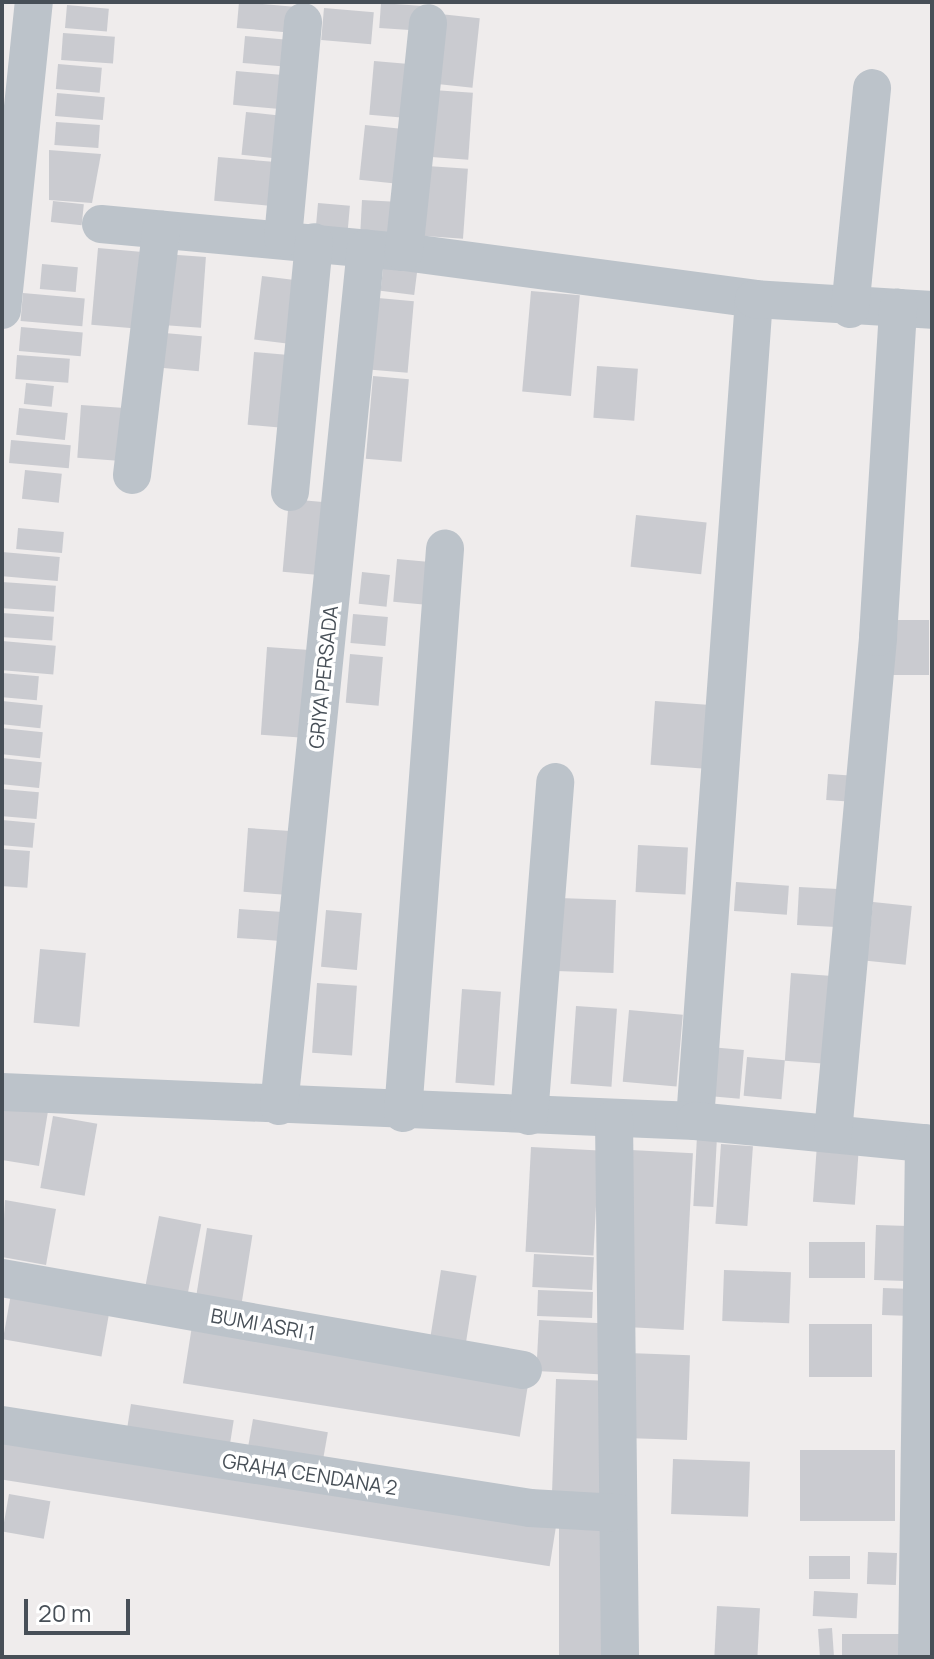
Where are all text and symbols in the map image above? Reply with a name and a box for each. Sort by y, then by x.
street label: GRIYA PERSADA [304,604,342,750]
street label: BUMI ASRI 1 [209,1303,317,1345]
street label: GRAHA CENDANA 2 [221,1448,399,1500]
scale bar [28,1583,134,1633]
text: 20 m [38,1596,91,1629]

